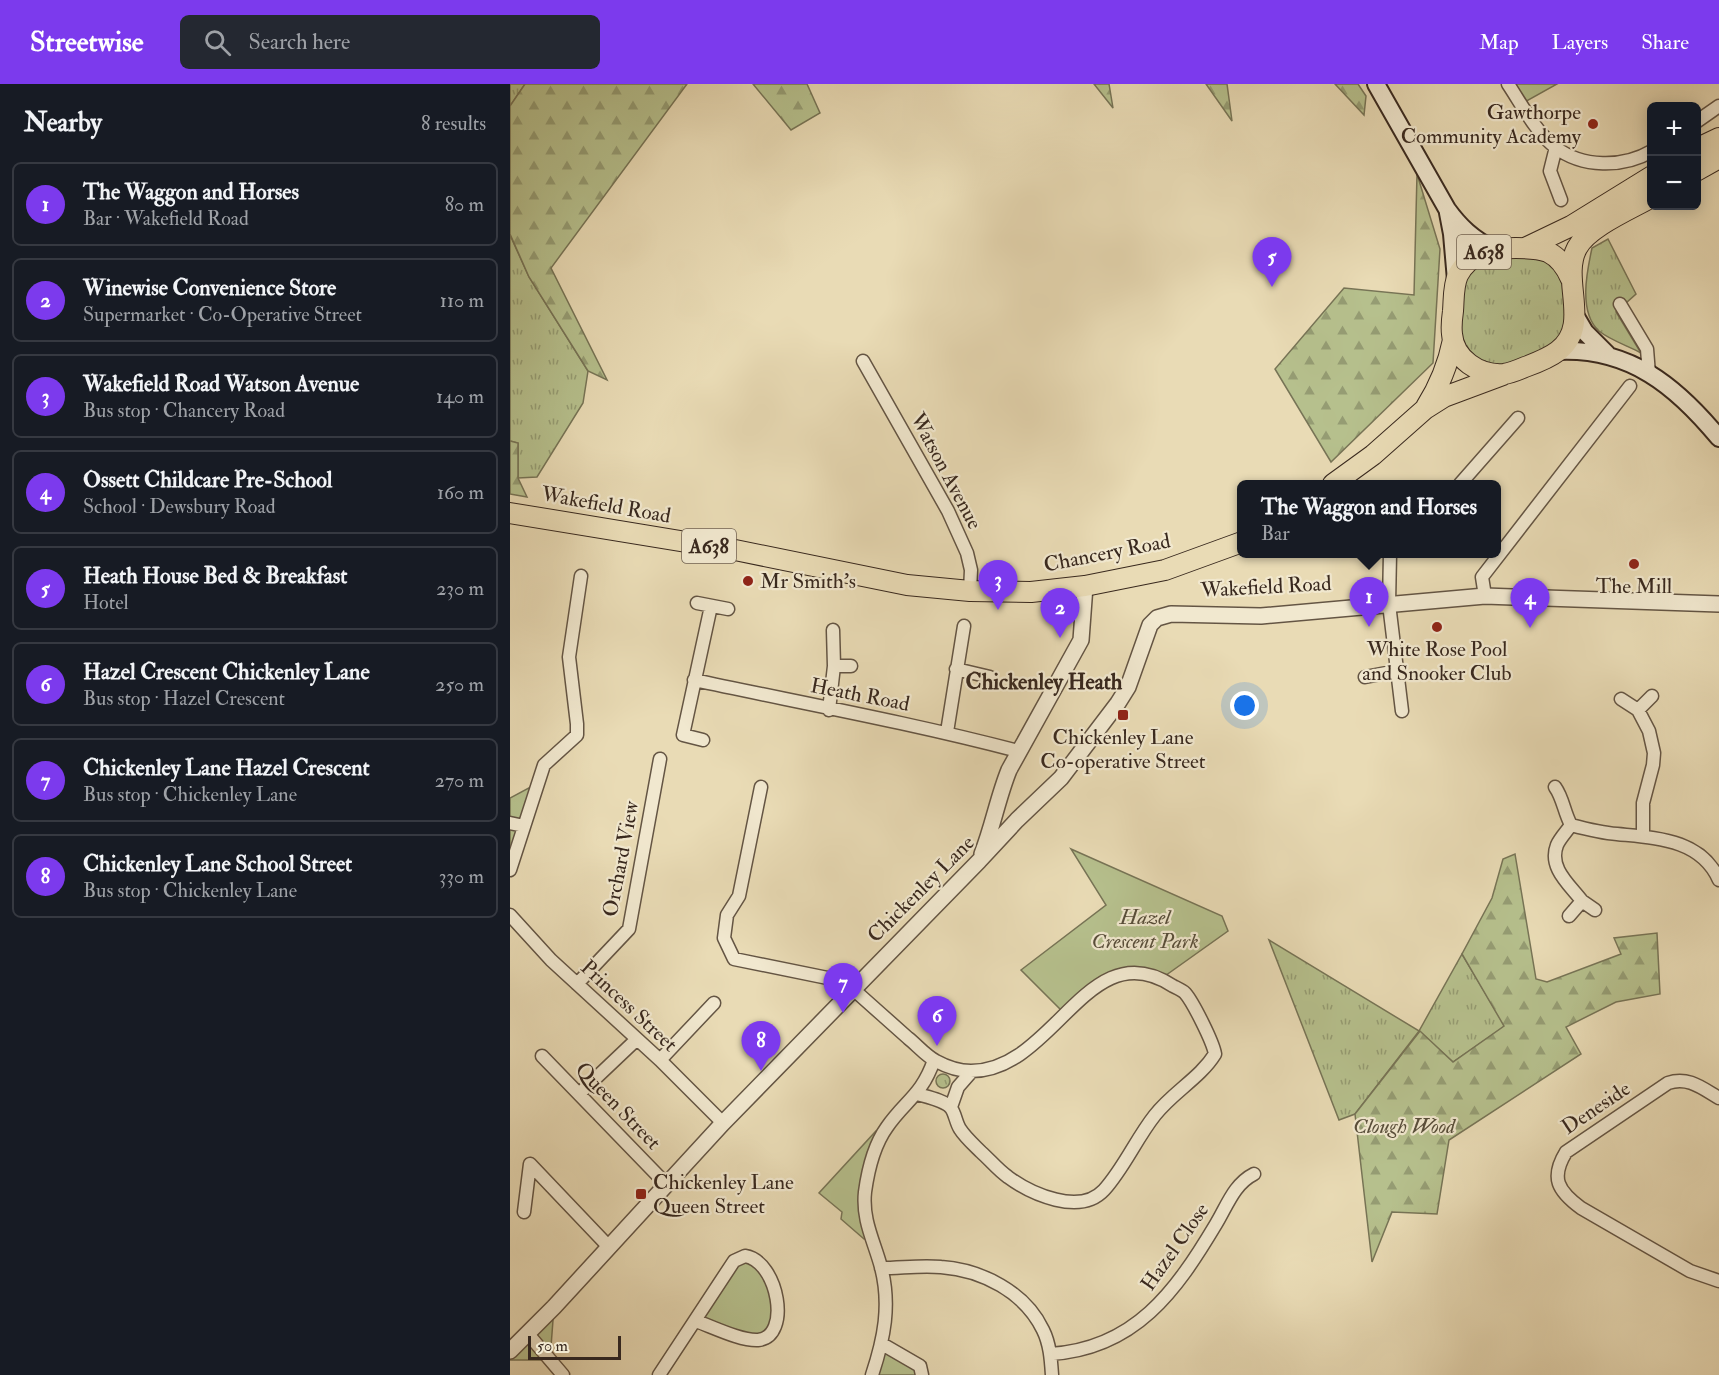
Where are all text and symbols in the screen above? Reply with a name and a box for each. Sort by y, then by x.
search box [180,15,600,69]
text: Streetwise [30,25,144,60]
icon: search [201,26,234,59]
text: Search here [249,28,350,56]
text: Map [1479,29,1519,56]
text: Layers [1552,29,1608,56]
text: Share [1641,29,1689,56]
place label: Gawthorpe Community Academy [1401,99,1582,150]
map controls [1647,102,1701,210]
button: + [1647,102,1701,156]
text: Nearby [24,107,102,139]
text: 8 results [421,111,486,136]
marker: Gawthorpe Community Academy [1586,117,1600,131]
button: − [1647,156,1701,210]
text: The Waggon and Horses [83,178,299,206]
text: 1 [42,192,49,217]
text: 80 m [445,192,484,217]
text: Bar · Wakefield Road [83,206,249,231]
road number: A638 [1457,235,1511,269]
pin: 5 [1252,238,1292,287]
text: Winewise Convenience Store [83,274,336,302]
text: 2 [40,288,51,313]
text: 110 m [440,288,484,313]
text: Supermarket · Co-Operative Street [83,302,362,327]
text: Wakefield Road Watson Avenue [83,370,359,398]
text: 3 [42,384,49,409]
text: 140 m [436,384,484,409]
text: Bus stop · Chancery Road [83,398,285,423]
street label: Watson Avenue [903,407,988,534]
text: Ossett Childcare Pre-School [83,466,333,494]
text: 4 [40,480,51,505]
text: 160 m [437,480,484,505]
street label: Wakefield Road [538,480,673,530]
popup [1237,480,1501,558]
text: The Waggon and Horses [1261,493,1477,521]
text: School · Dewsbury Road [83,494,276,519]
text: Bar [1261,521,1290,546]
street label: Chancery Road [1041,527,1173,579]
road number: A638 [682,529,736,563]
marker: The Mill [1627,557,1641,571]
pin: 3 [978,560,1018,610]
text: Heath House Bed & Breakfast [83,562,348,590]
place label: Mr Smith's [760,568,856,595]
street label: Wakefield Road [1199,570,1333,604]
place label: The Mill [1596,573,1673,600]
marker: Mr Smith's [741,574,755,588]
text: 5 [41,576,50,601]
text: 230 m [436,576,484,601]
pin: 1 [1350,578,1388,627]
pin: 4 [1510,578,1550,628]
pin: 2 [1040,588,1080,638]
text: Hotel [83,590,129,615]
marker: White Rose Pool and Snooker Club [1430,620,1444,634]
place label: White Rose Pool and Snooker Club [1362,636,1512,687]
text: Hazel Crescent Chickenley Lane [83,658,370,686]
district label: Chickenley Heath [966,668,1123,697]
text: 6 [40,672,51,697]
text: 250 m [435,672,484,697]
street label: Heath Road [808,672,913,718]
text: Bus stop · Hazel Crescent [83,686,285,711]
your location [1230,691,1259,720]
marker: Chickenley Lane Co-operative Street [1116,708,1130,722]
place label: Chickenley Lane Co-operative Street [1040,724,1206,775]
text: Chickenley Lane Hazel Crescent [83,754,370,782]
text: 7 [41,768,50,793]
text: 270 m [435,768,484,793]
text: Bus stop · Chickenley Lane [83,782,297,807]
street label: Orchard View [597,798,646,919]
street label: Chickenley Lane [862,829,981,948]
text: Chickenley Lane School Street [83,850,352,878]
text: 8 [41,864,50,889]
text: 330 m [439,864,484,889]
text: Bus stop · Chickenley Lane [83,878,297,903]
park label: Hazel Crescent Park [1091,904,1199,955]
street label: Princess Street [575,954,683,1058]
pin: 7 [824,964,862,1013]
pin: 6 [918,996,956,1046]
pin: 8 [742,1022,780,1071]
street label: Queen Street [569,1056,667,1156]
street label: Deneside [1556,1075,1636,1141]
park label: Clough Wood [1353,1113,1456,1140]
place label: Chickenley Lane Queen Street [653,1169,794,1220]
marker: Chickenley Lane Queen Street [634,1187,648,1201]
street label: Hazel Close [1135,1198,1215,1296]
scale bar [528,1333,621,1360]
text: 50 m [537,1336,568,1356]

